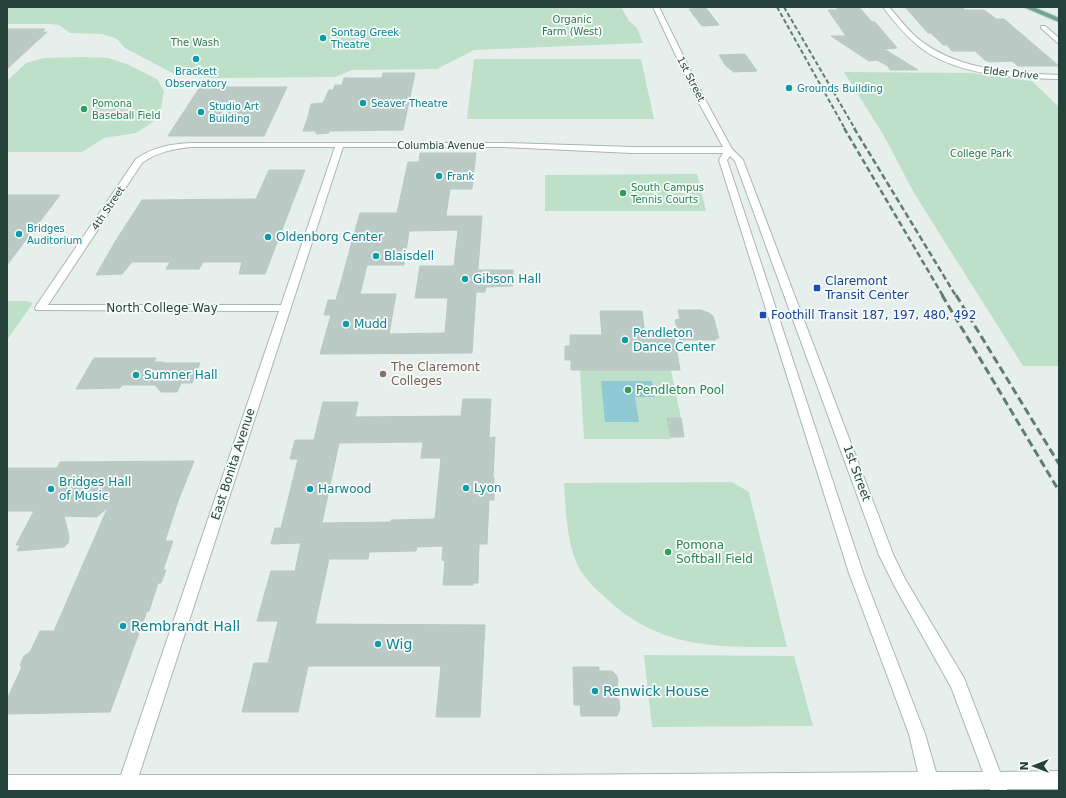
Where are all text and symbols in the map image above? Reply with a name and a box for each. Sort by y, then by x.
park label: Organic Farm (West) [542,14,602,37]
place label: Sontag Greek Theatre [330,27,399,50]
marker: Sontag Greek Theatre [318,33,328,43]
park label: The Wash [170,37,219,48]
marker: Brackett Observatory [191,54,201,64]
street label: 1st Street [675,55,707,103]
street label: Elder Drive [983,65,1039,81]
place label: Brackett Observatory [165,66,227,89]
marker: Grounds Building [784,83,794,93]
place label: Grounds Building [797,83,883,94]
place label: Pomona Baseball Field [92,98,161,121]
marker: Seaver Theatre [358,98,368,108]
place label: Seaver Theatre [371,98,448,109]
place label: Studio Art Building [209,101,259,124]
marker: Pomona Baseball Field [79,104,89,114]
marker: Studio Art Building [196,107,206,117]
street label: Columbia Avenue [397,140,485,151]
park label: College Park [950,148,1012,159]
marker: Frank [434,171,444,181]
place label: Frank [447,171,475,182]
place label: South Campus Tennis Courts [630,182,704,205]
street label: 4th Street [89,184,127,232]
marker: South Campus Tennis Courts [618,188,628,198]
place label: Bridges Auditorium [27,223,82,246]
marker: Bridges Auditorium [14,229,24,239]
place label: Oldenborg Center [276,230,383,244]
marker: Oldenborg Center [263,232,273,242]
place label: Blaisdell [384,249,434,263]
marker: Blaisdell [371,251,381,261]
place label: Gibson Hall [473,272,541,286]
marker: Gibson Hall [460,274,470,284]
place label: Claremont Transit Center [824,274,909,302]
marker: Claremont Transit Center [812,283,822,293]
street label: North College Way [106,301,218,315]
place label: Foothill Transit 187, 197, 480, 492 [771,308,976,322]
marker: Foothill Transit 187, 197, 480, 492 [758,310,768,320]
place label: Mudd [354,317,387,331]
marker: Mudd [341,319,351,329]
place label: Pendleton Dance Center [633,326,715,354]
marker: Pendleton Dance Center [620,335,630,345]
place label: The Claremont Colleges [390,360,480,388]
place label: Sumner Hall [144,368,218,382]
marker: The Claremont Colleges [378,369,388,379]
marker: Sumner Hall [131,370,141,380]
place label: Pendleton Pool [636,383,724,397]
marker: Pendleton Pool [623,385,633,395]
street label: East Bonita Avenue [208,406,258,522]
street label: 1st Street [840,443,874,503]
place label: Bridges Hall of Music [59,475,131,503]
place label: Lyon [474,481,502,495]
place label: Harwood [318,482,371,496]
marker: Lyon [461,483,471,493]
marker: Bridges Hall of Music [46,484,56,494]
marker: Harwood [305,484,315,494]
place label: Pomona Softball Field [676,538,753,566]
marker: Pomona Softball Field [663,547,673,557]
place label: Rembrandt Hall [131,618,240,634]
marker: Rembrandt Hall [118,621,128,631]
place label: Wig [386,636,412,652]
marker: Wig [373,639,383,649]
place label: Renwick House [603,683,709,699]
marker: Renwick House [590,686,600,696]
north arrow [1014,746,1054,786]
text: N [1018,761,1031,771]

